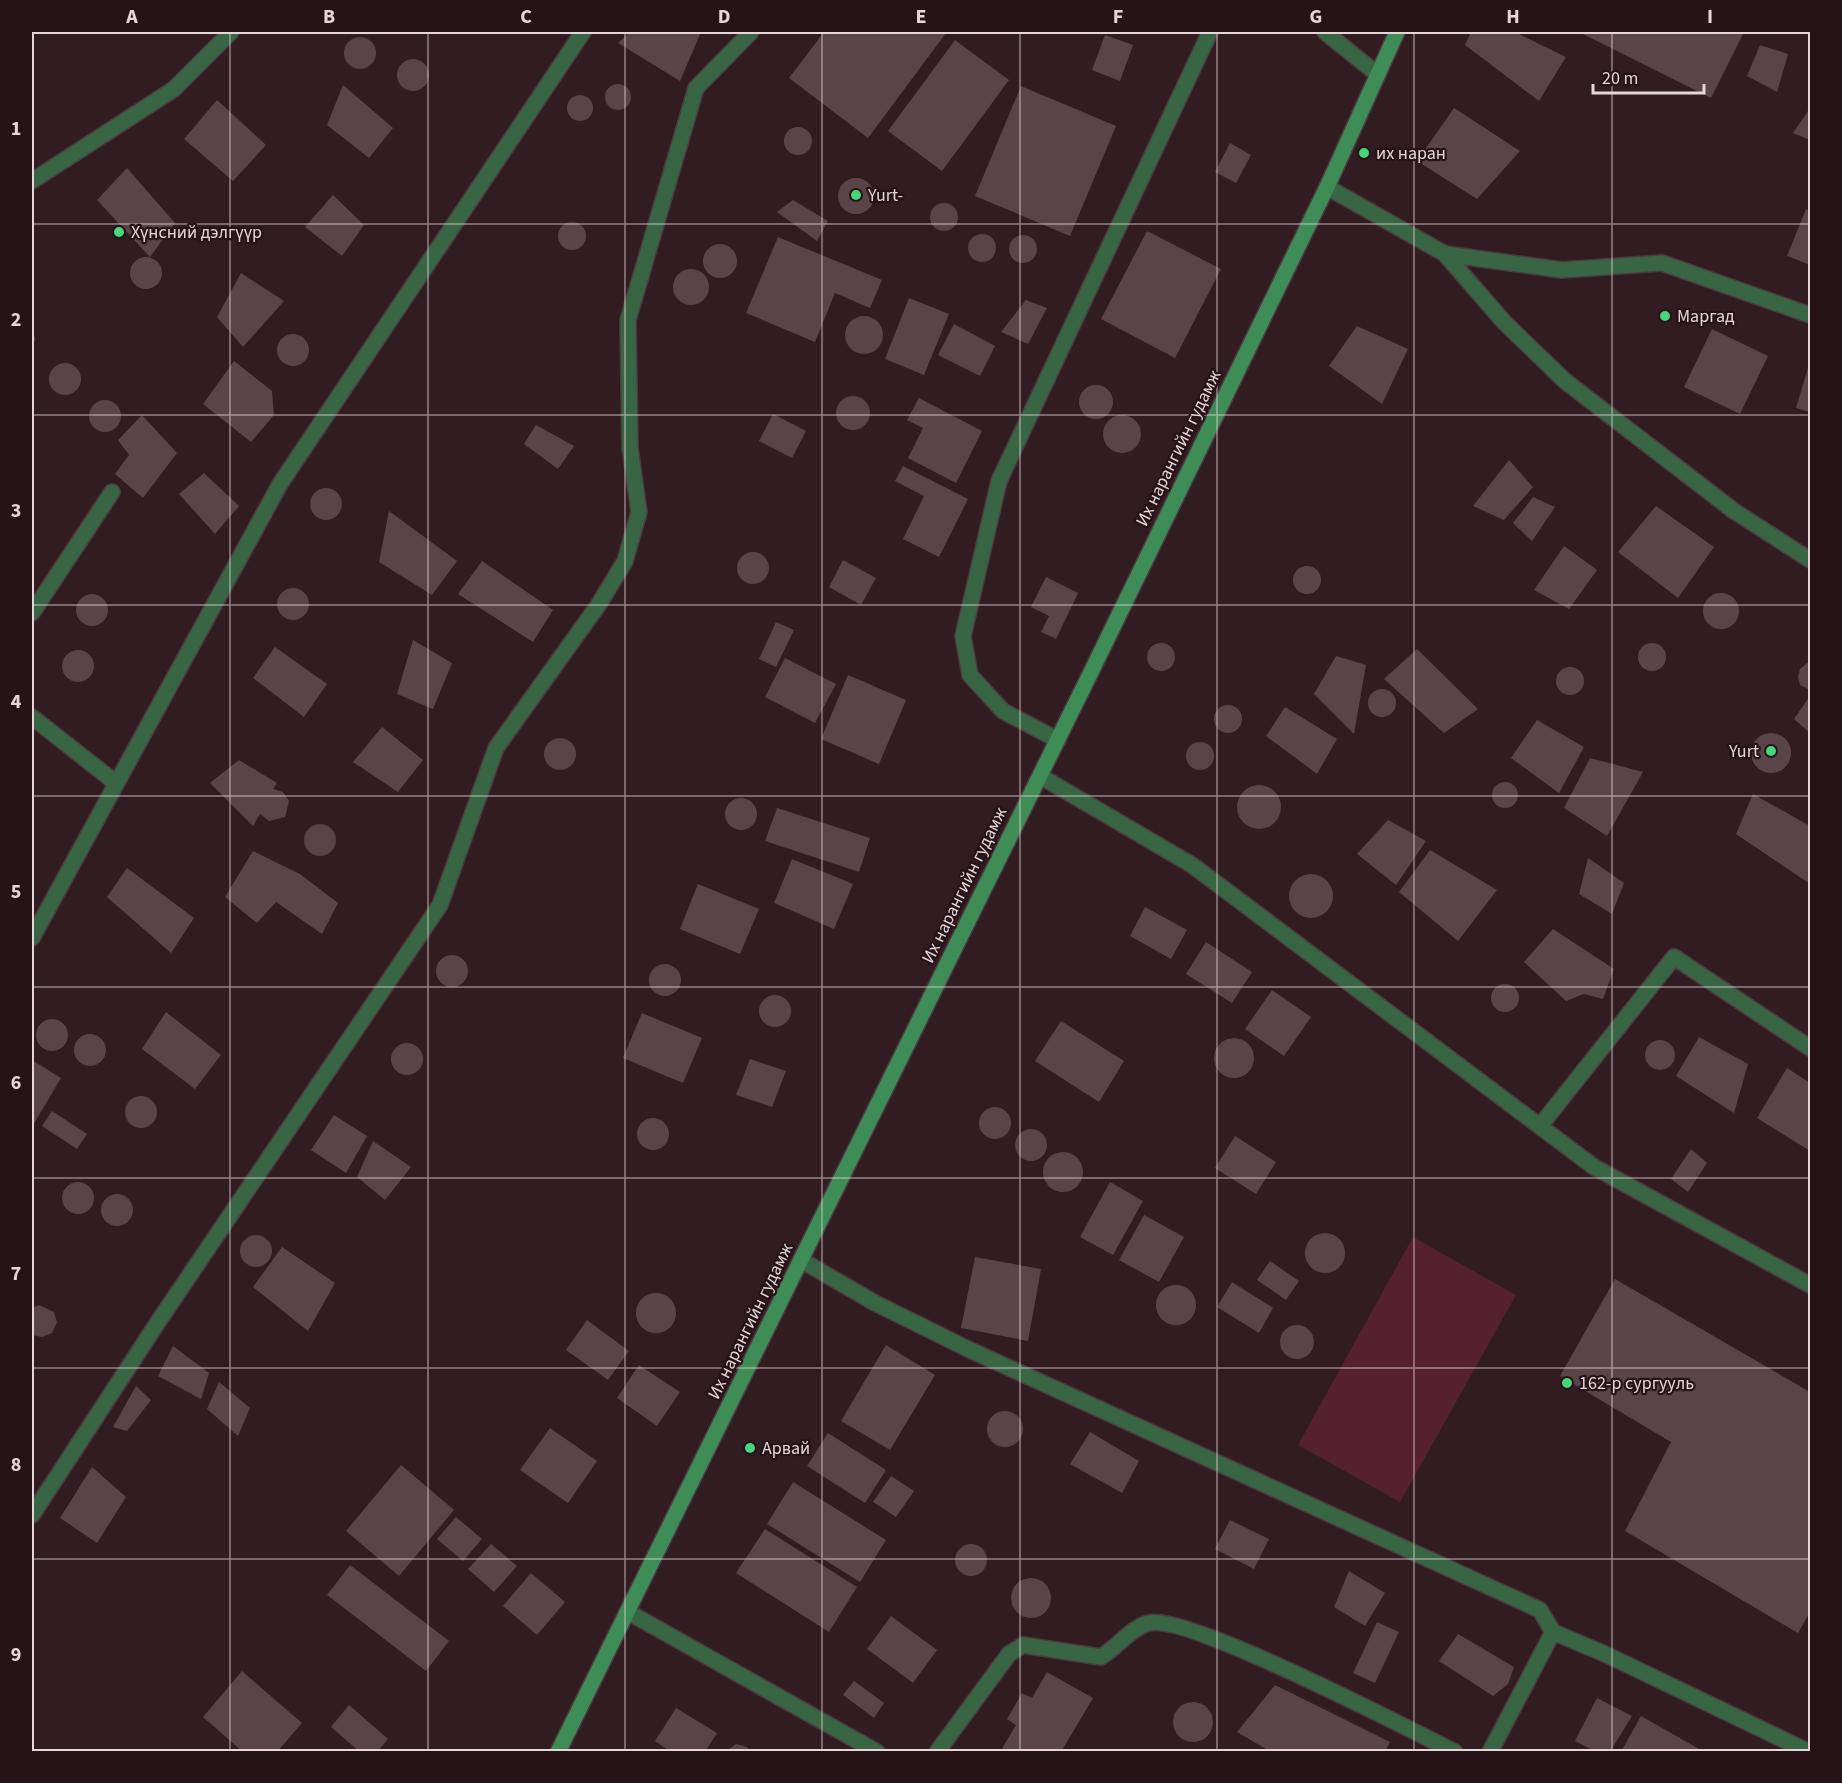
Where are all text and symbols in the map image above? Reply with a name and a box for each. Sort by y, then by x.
text: A [125,3,138,31]
text: B [323,3,335,31]
text: C [520,3,532,31]
text: D [718,3,730,31]
text: E [916,3,926,31]
text: F [1113,3,1123,31]
text: G [1310,3,1322,31]
text: H [1506,3,1520,31]
text: I [1707,3,1713,31]
scale bar [1593,57,1704,95]
text: 20 m [1602,66,1638,91]
text: 1 [11,115,21,143]
place label: их наран [1376,141,1446,166]
marker: их наран [1357,146,1371,160]
place label: Yurt- [867,183,903,208]
marker: Yurt- [849,188,863,202]
place label: Хүнсний дэлгүүр [131,220,262,245]
marker: Хүнсний дэлгүүр [112,225,126,239]
place label: Маргад [1677,304,1735,329]
text: 2 [11,306,21,334]
marker: Маргад [1658,309,1672,323]
street label: Их нарангийн гудамж [1130,365,1227,531]
text: 3 [11,497,21,525]
text: 4 [11,688,22,716]
place label: Yurt [1728,739,1759,764]
marker: Yurt [1764,744,1778,758]
street label: Их нарангийн гудамж [916,802,1013,968]
text: 5 [11,878,21,906]
text: 6 [11,1069,21,1097]
street label: Их нарангийн гудамж [702,1238,799,1404]
text: 7 [11,1260,21,1288]
place label: 162-р сургууль [1579,1371,1694,1396]
marker: 162-р сургууль [1560,1376,1574,1390]
place label: Арвай [762,1436,810,1461]
marker: Арвай [743,1441,757,1455]
text: 8 [11,1451,21,1479]
text: 9 [11,1641,21,1669]

